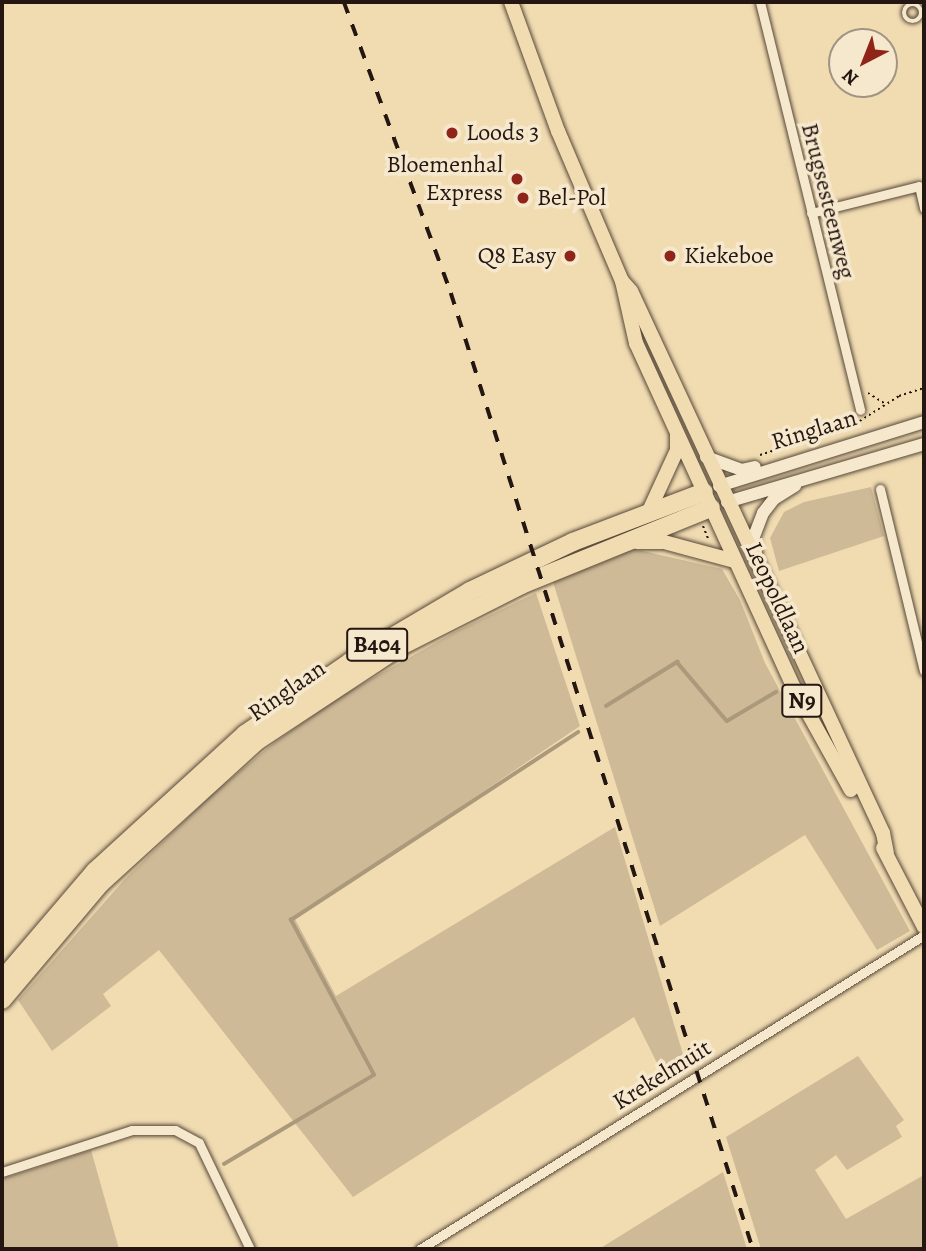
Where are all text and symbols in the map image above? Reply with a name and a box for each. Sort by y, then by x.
north arrow [828,28,898,98]
text: N [836,63,864,91]
place label: Loods 3 [466,119,539,147]
street label: Brugsesteenweg [795,120,861,282]
marker: Loods 3 [444,125,460,141]
place label: Bloemenhal Express [386,151,503,207]
marker: Bloemenhal Express [509,171,525,187]
place label: Bel-Pol [537,184,606,212]
marker: Bel-Pol [515,190,531,206]
place label: Q8 Easy [478,242,556,270]
place label: Kiekeboe [684,242,774,270]
marker: Q8 Easy [562,248,578,264]
marker: Kiekeboe [662,248,678,264]
street label: Ringlaan [768,403,860,457]
street label: Leopoldlaan [739,538,815,658]
road number: B404 [346,625,408,664]
street label: Ringlaan [243,654,331,728]
road number: N9 [781,681,823,720]
street label: Krekelmuit [608,1034,716,1116]

